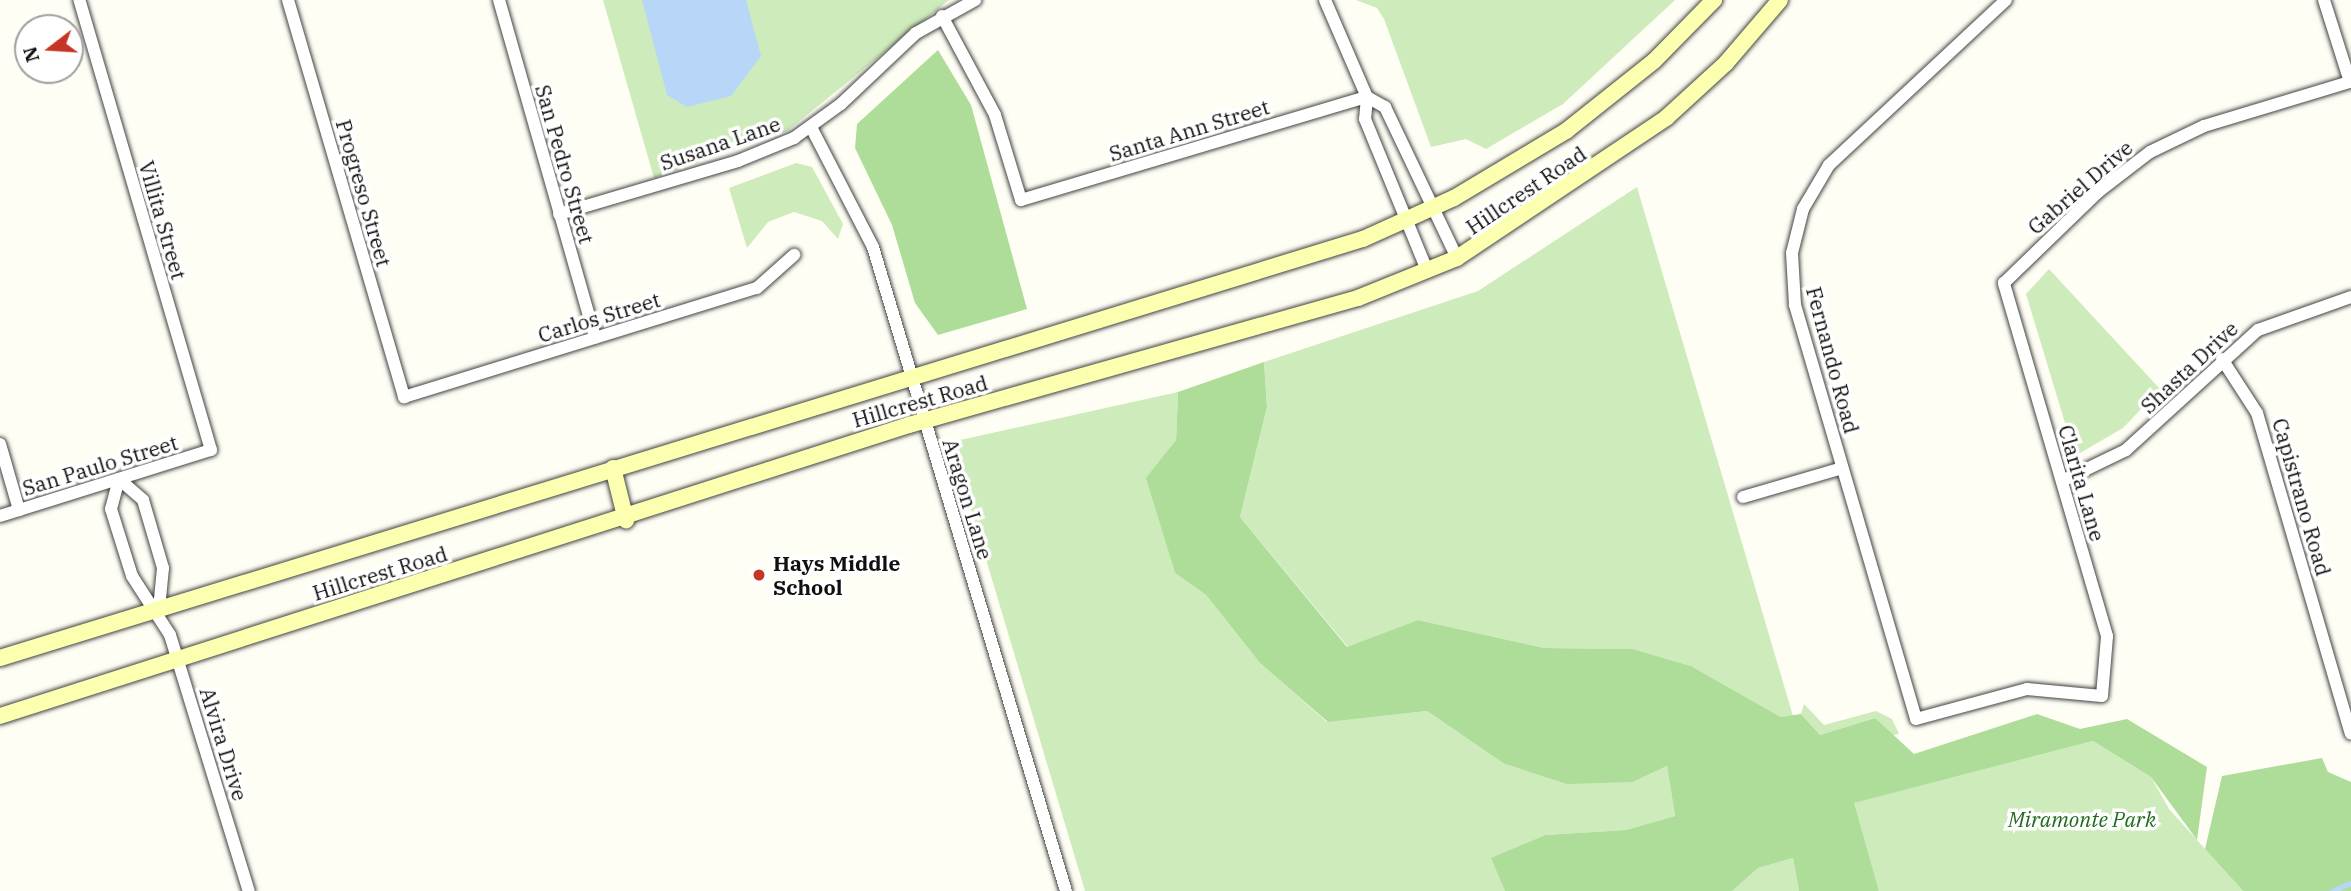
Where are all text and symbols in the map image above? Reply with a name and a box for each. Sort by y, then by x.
north arrow [14,14,84,84]
text: N [17,44,45,65]
street label: San Pedro Street [530,82,600,246]
street label: Santa Ann Street [1106,94,1272,166]
street label: Susana Lane [657,111,783,175]
street label: Progreso Street [331,116,397,270]
street label: Gabriel Drive [2022,135,2138,239]
street label: Hillcrest Road [1461,141,1591,239]
street label: Villita Street [134,158,192,282]
street label: Fernando Road [1801,284,1865,436]
street label: Carlos Street [535,286,663,348]
street label: Shasta Drive [2135,316,2243,418]
street label: Hillcrest Road [849,370,991,432]
street label: Capistrano Road [2267,415,2337,579]
street label: Clarita Lane [2053,422,2111,544]
street label: San Paulo Street [19,429,181,501]
street label: Aragon Lane [938,435,998,563]
street label: Hillcrest Road [310,541,450,605]
place label: Hays Middle School [773,550,900,600]
marker: Hays Middle School [751,567,767,583]
street label: Alvira Drive [195,684,253,804]
park label: Miramonte Park [2008,806,2156,832]

